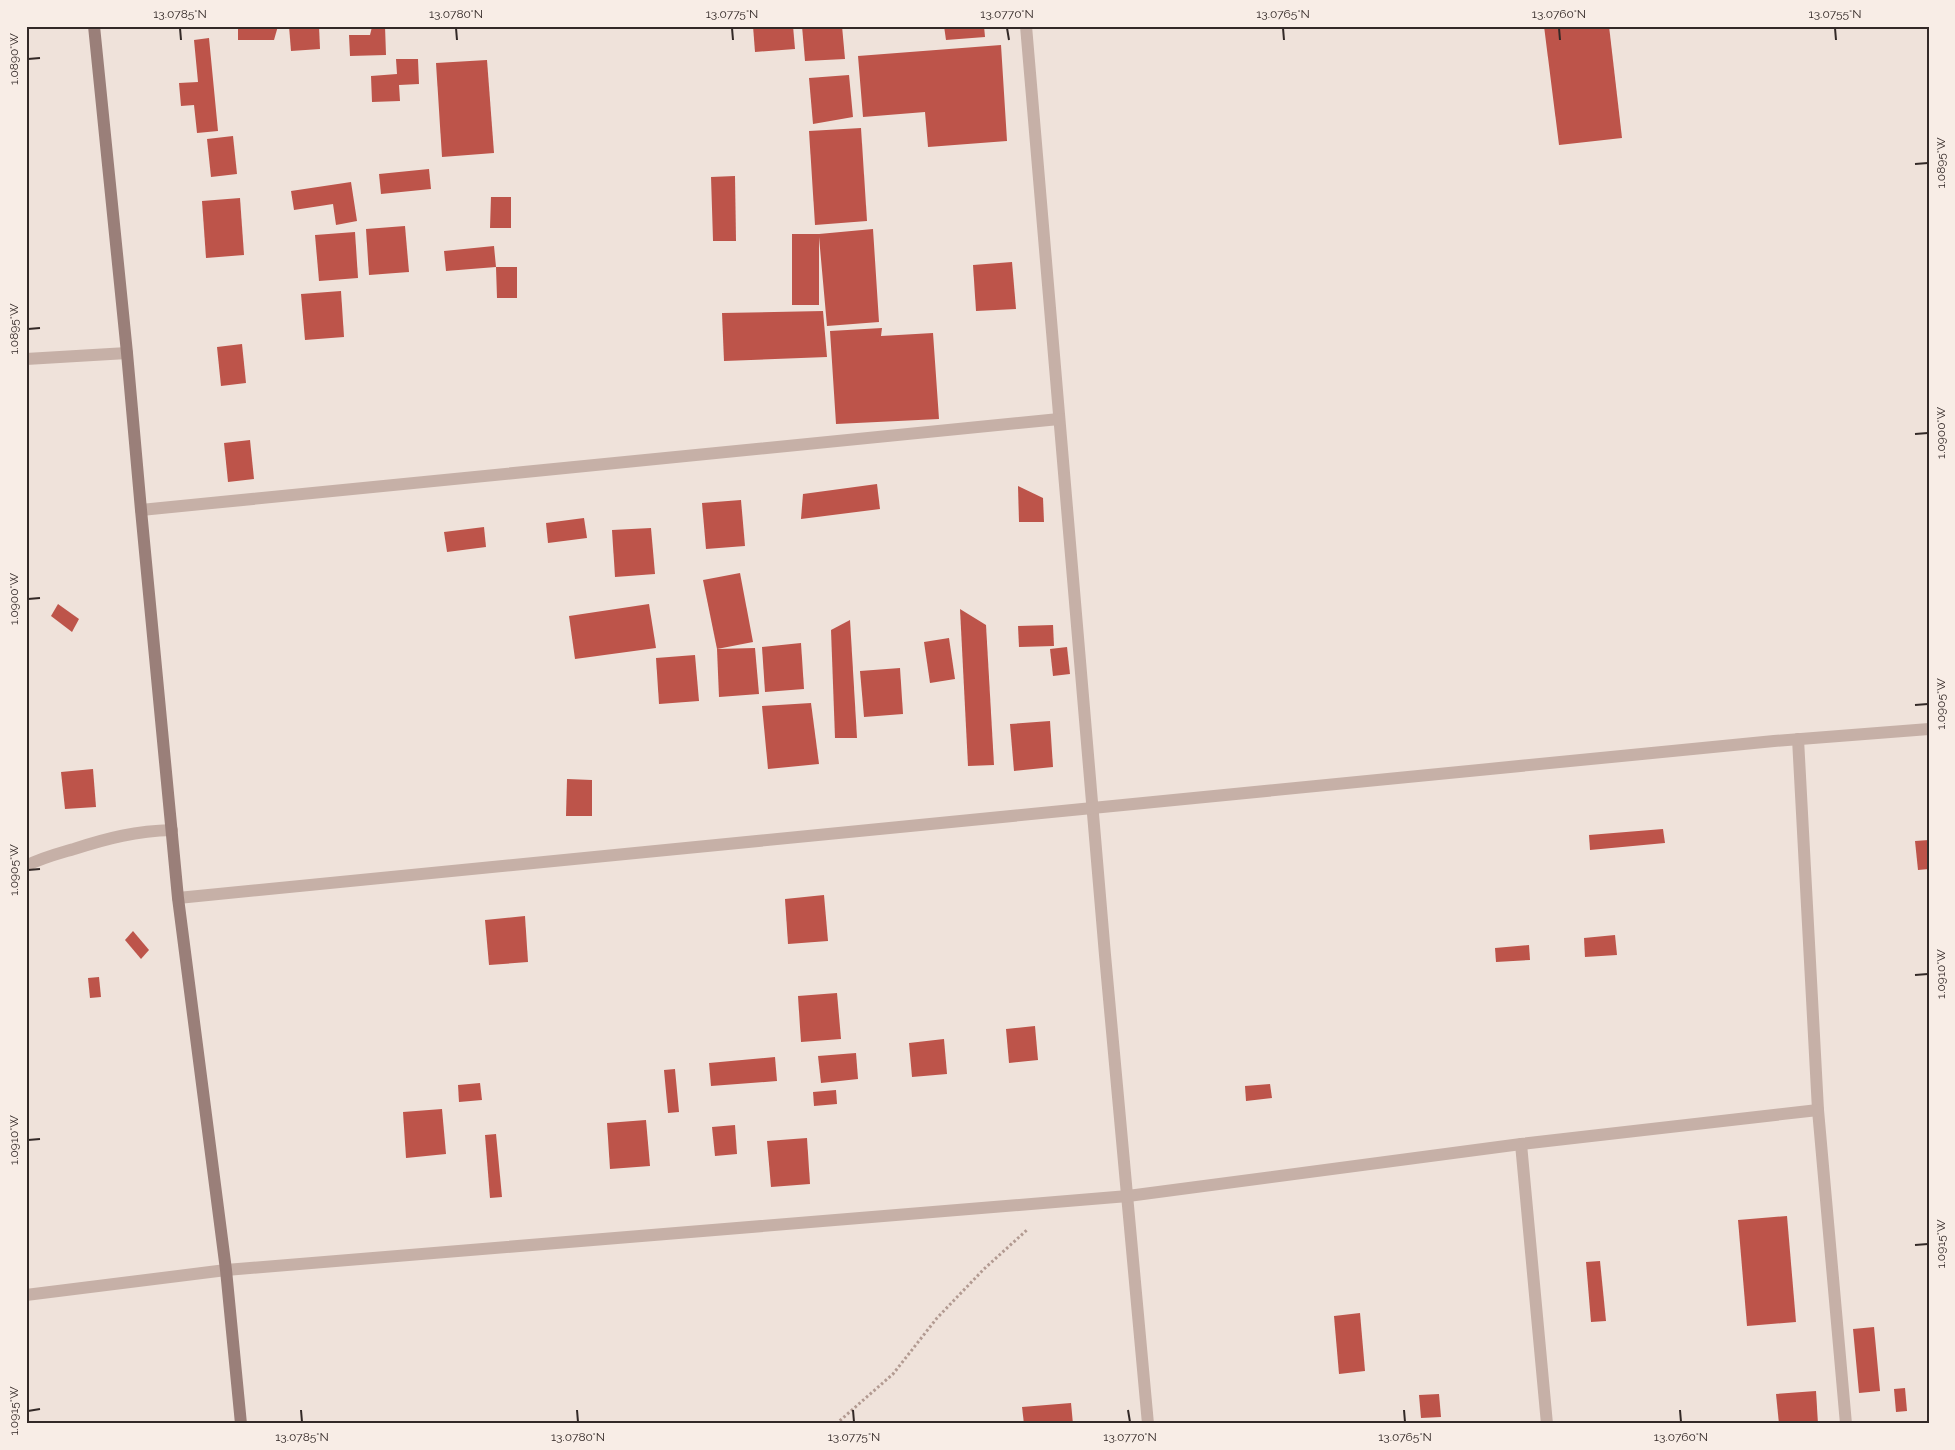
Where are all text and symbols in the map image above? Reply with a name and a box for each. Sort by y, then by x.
text: 13.0785°N [153,7,207,21]
text: 13.0780°N [429,7,483,21]
text: 13.0775°N [706,7,758,21]
text: 13.0770°N [980,7,1034,21]
text: 13.0765°N [1256,7,1310,21]
text: 13.0760°N [1532,7,1586,21]
text: 13.0755°N [1809,7,1861,21]
text: 1.0890°W [7,33,21,85]
text: 1.0895°W [1934,137,1948,189]
text: 1.0895°W [7,303,21,355]
text: 1.0900°W [1934,407,1948,459]
text: 1.0900°W [7,573,21,625]
text: 1.0905°W [1934,678,1948,730]
text: 1.0905°W [7,844,21,896]
text: 1.0910°W [1934,949,1948,999]
text: 1.0910°W [7,1115,21,1165]
text: 1.0915°W [1934,1219,1948,1269]
text: 1.0915°W [7,1386,21,1436]
text: 13.0785°N [275,1430,329,1444]
text: 13.0780°N [551,1430,605,1444]
text: 13.0775°N [828,1430,880,1444]
text: 13.0770°N [1103,1430,1157,1444]
text: 13.0765°N [1378,1430,1432,1444]
text: 13.0760°N [1654,1430,1708,1444]

